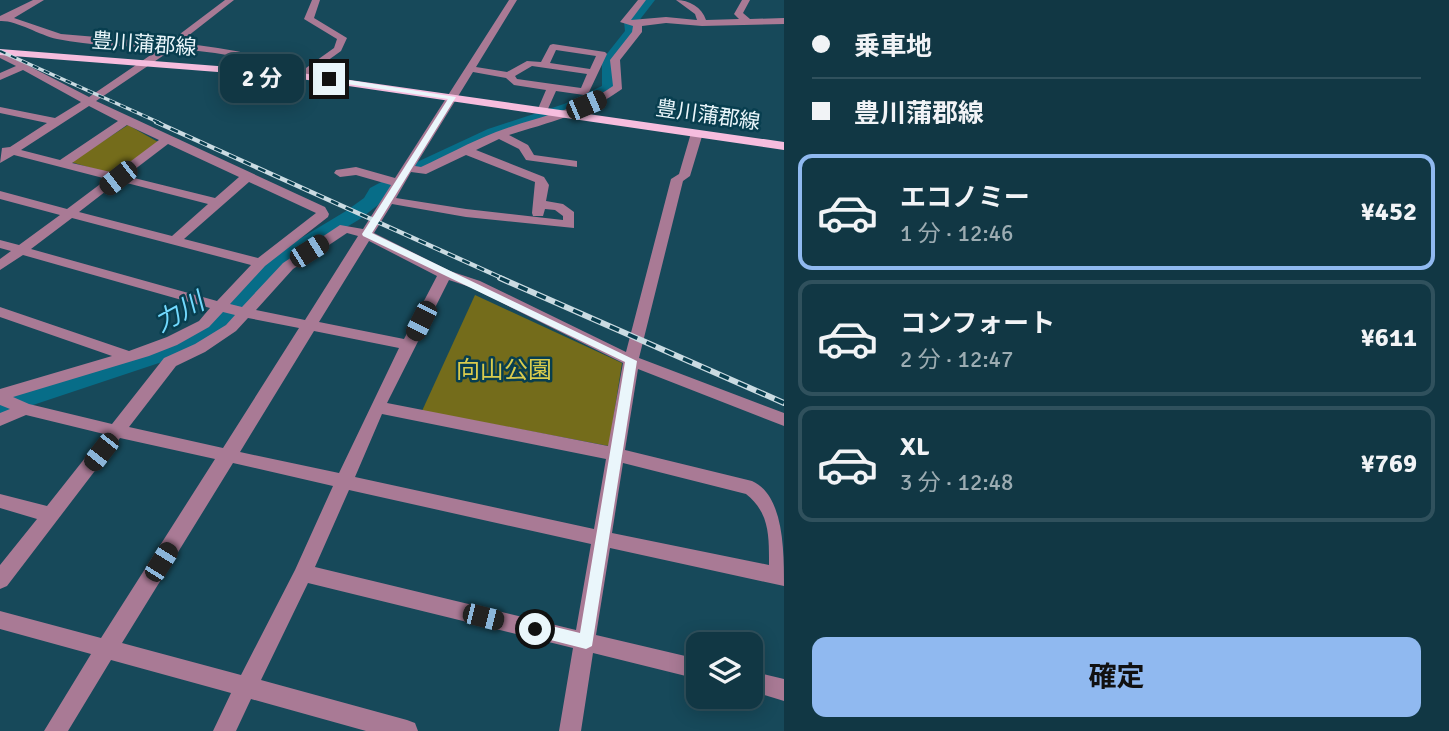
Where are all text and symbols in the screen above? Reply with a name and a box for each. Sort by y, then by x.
street label: 豊川蒲郡線 [91,27,197,61]
text: 乗車地 [854,31,932,63]
callout: 2 分 [220,55,304,104]
route end [313,63,345,95]
text: 2 分 [242,64,282,93]
car [563,87,610,123]
street label: 豊川蒲郡線 [654,95,762,135]
text: 豊川蒲郡線 [854,98,984,130]
car [95,157,142,199]
icon: car [816,181,879,244]
text: エコノミー [900,182,1030,214]
text: ¥452 [1361,196,1417,228]
text: 1 分 · 12:46 [900,219,1013,248]
car [286,231,333,271]
water label: 力川 [149,285,213,339]
car [403,298,440,344]
icon: car [816,307,879,370]
text: コンフォート [900,308,1055,340]
text: ¥611 [1361,322,1417,354]
text: 2 分 · 12:47 [900,345,1013,374]
park label: 向山公園 [456,355,552,385]
car [80,429,123,475]
text: XL [900,431,930,463]
icon: car [816,433,879,496]
text: ¥769 [1361,448,1417,480]
text: 3 分 · 12:48 [900,468,1013,497]
car [141,539,182,585]
car [461,602,506,632]
route start [519,613,551,645]
map controls [686,632,763,709]
button: layers [686,632,763,709]
button: 確定 [812,637,1421,717]

